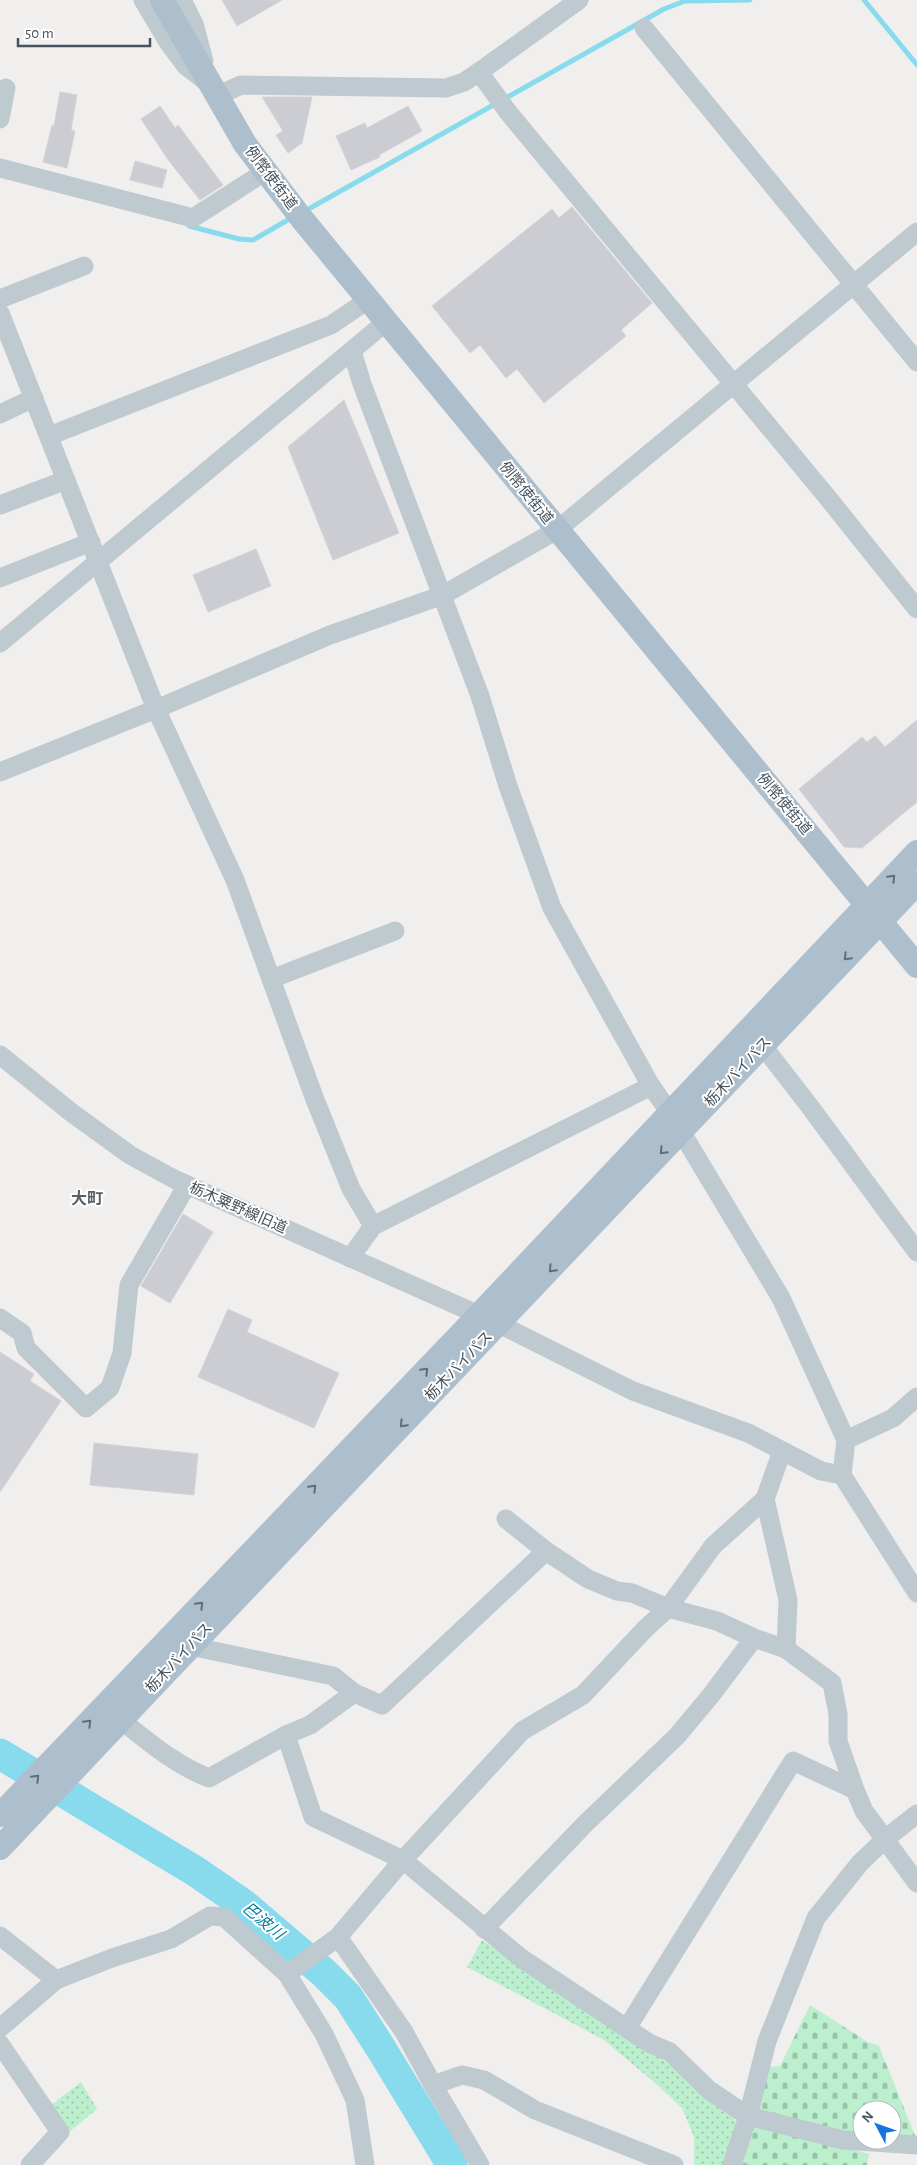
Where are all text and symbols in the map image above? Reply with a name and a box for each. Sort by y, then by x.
scale bar [18,15,150,47]
text: 50 m [25,26,54,41]
street label: 例幣使街道 [242,142,301,212]
street label: 例幣使街道 [497,458,557,527]
street label: 例幣使街道 [754,769,815,838]
one-way arrow [886,875,895,884]
one-way arrow [844,951,853,960]
street label: 栃木バイパス [701,1033,774,1110]
one-way arrow [660,1145,669,1154]
street label: 栃木粟野線旧道 [187,1179,289,1236]
district label: 大町 [71,1190,103,1207]
one-way arrow [549,1263,558,1272]
street label: 栃木バイパス [422,1328,496,1403]
one-way arrow [419,1368,428,1377]
one-way arrow [400,1418,409,1427]
one-way arrow [307,1485,316,1494]
one-way arrow [194,1602,203,1611]
street label: 栃木バイパス [142,1619,215,1696]
one-way arrow [82,1720,91,1729]
one-way arrow [30,1774,39,1783]
water label: 巴波川 [239,1899,289,1944]
north arrow [852,2100,902,2150]
text: N [859,2109,876,2125]

